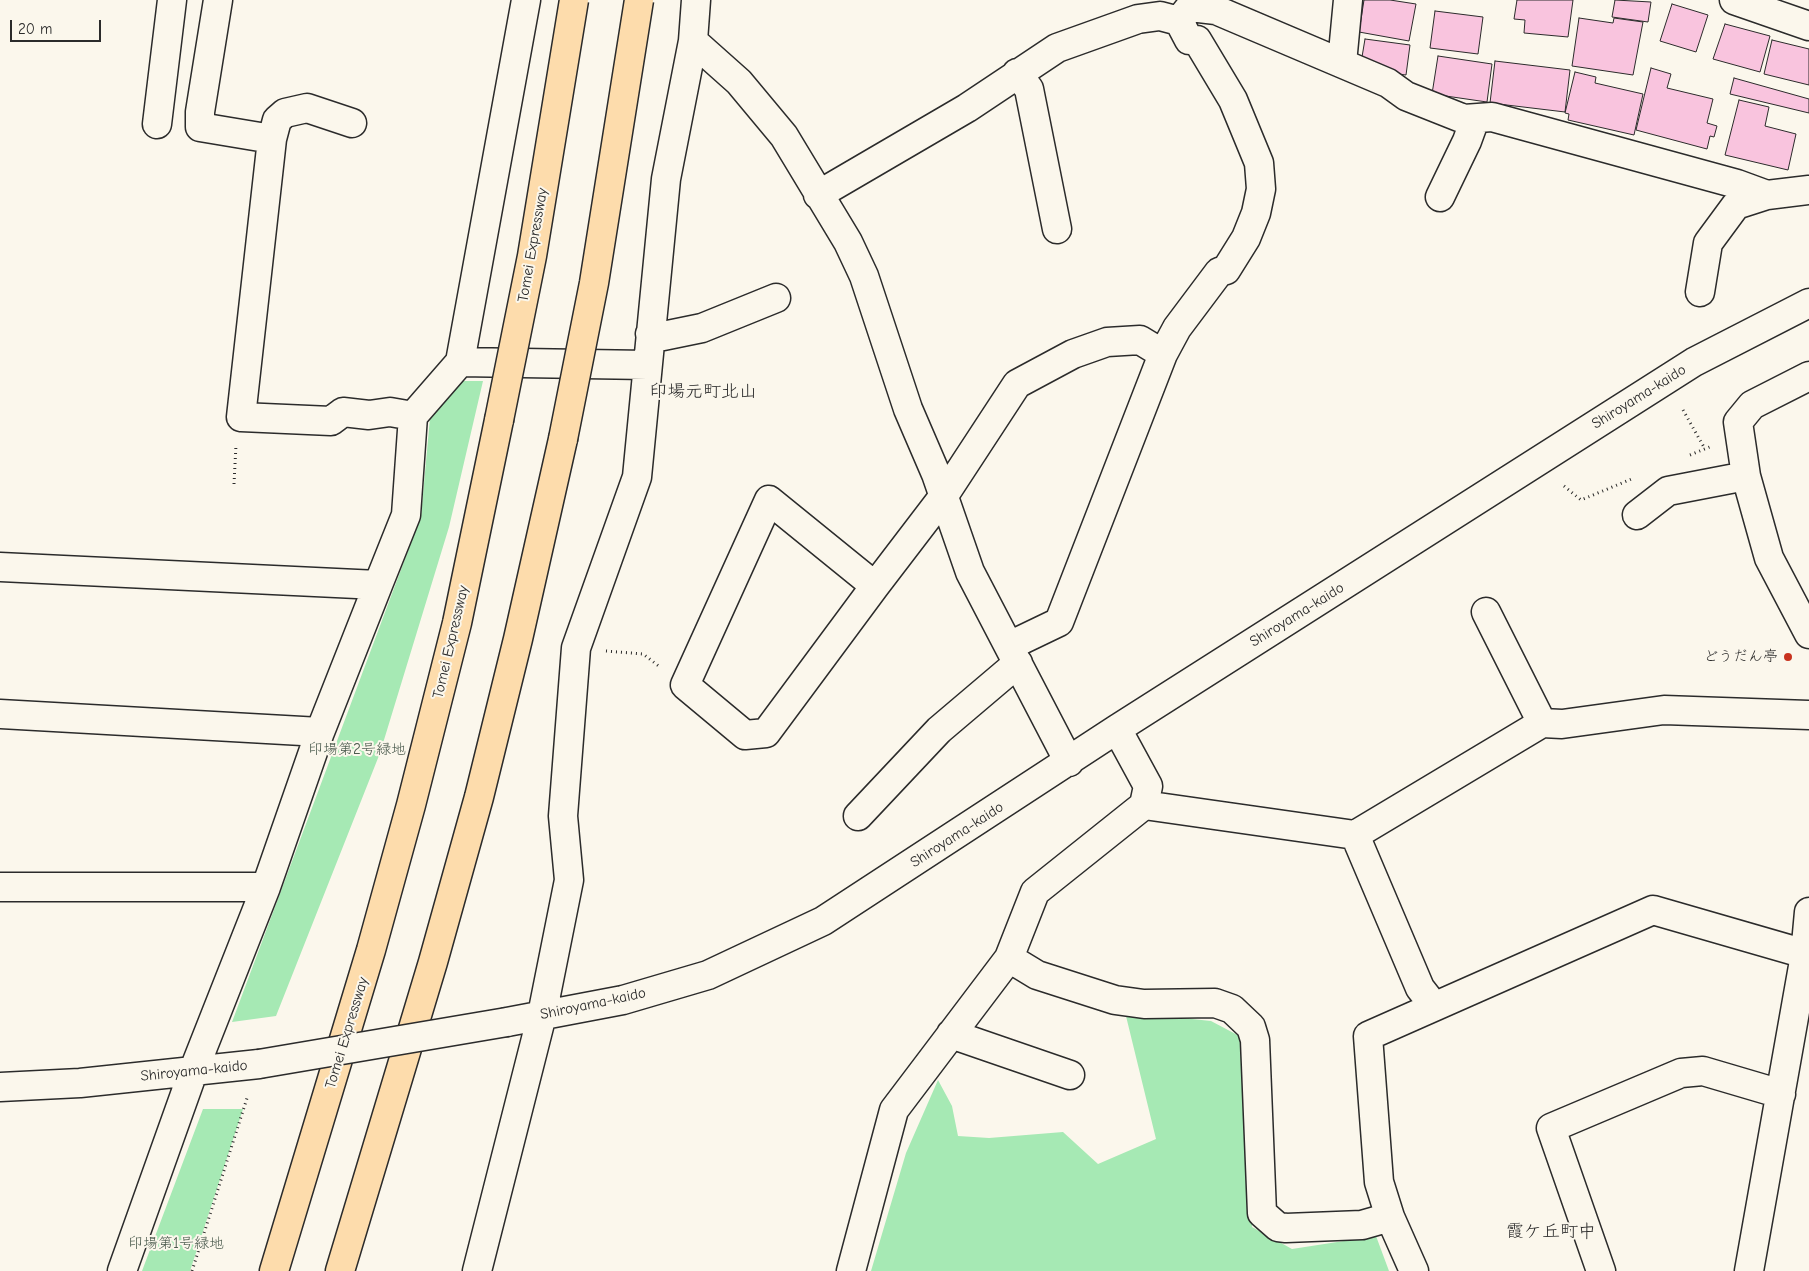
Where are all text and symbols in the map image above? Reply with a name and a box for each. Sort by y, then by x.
scale bar [12,10,104,42]
text: 20 m [18,20,52,38]
street label: Tomei Expressway [514,187,552,303]
street label: Shiroyama-kaido [1589,361,1689,433]
district label: 印場元町北山 [649,381,757,403]
street label: Shiroyama-kaido [1247,579,1347,651]
street label: Tomei Expressway [429,584,473,700]
place label: どうだん亭 [1703,648,1778,666]
marker: どうだん亭 [1782,651,1794,663]
park label: 印場第2号緑地 [308,741,406,759]
street label: Shiroyama-kaido [907,798,1007,872]
street label: Tomei Expressway [321,975,373,1091]
street label: Shiroyama-kaido [538,984,648,1024]
street label: Shiroyama-kaido [140,1056,248,1086]
district label: 霞ケ丘町中 [1506,1221,1596,1243]
park label: 印場第1号緑地 [128,1235,224,1253]

